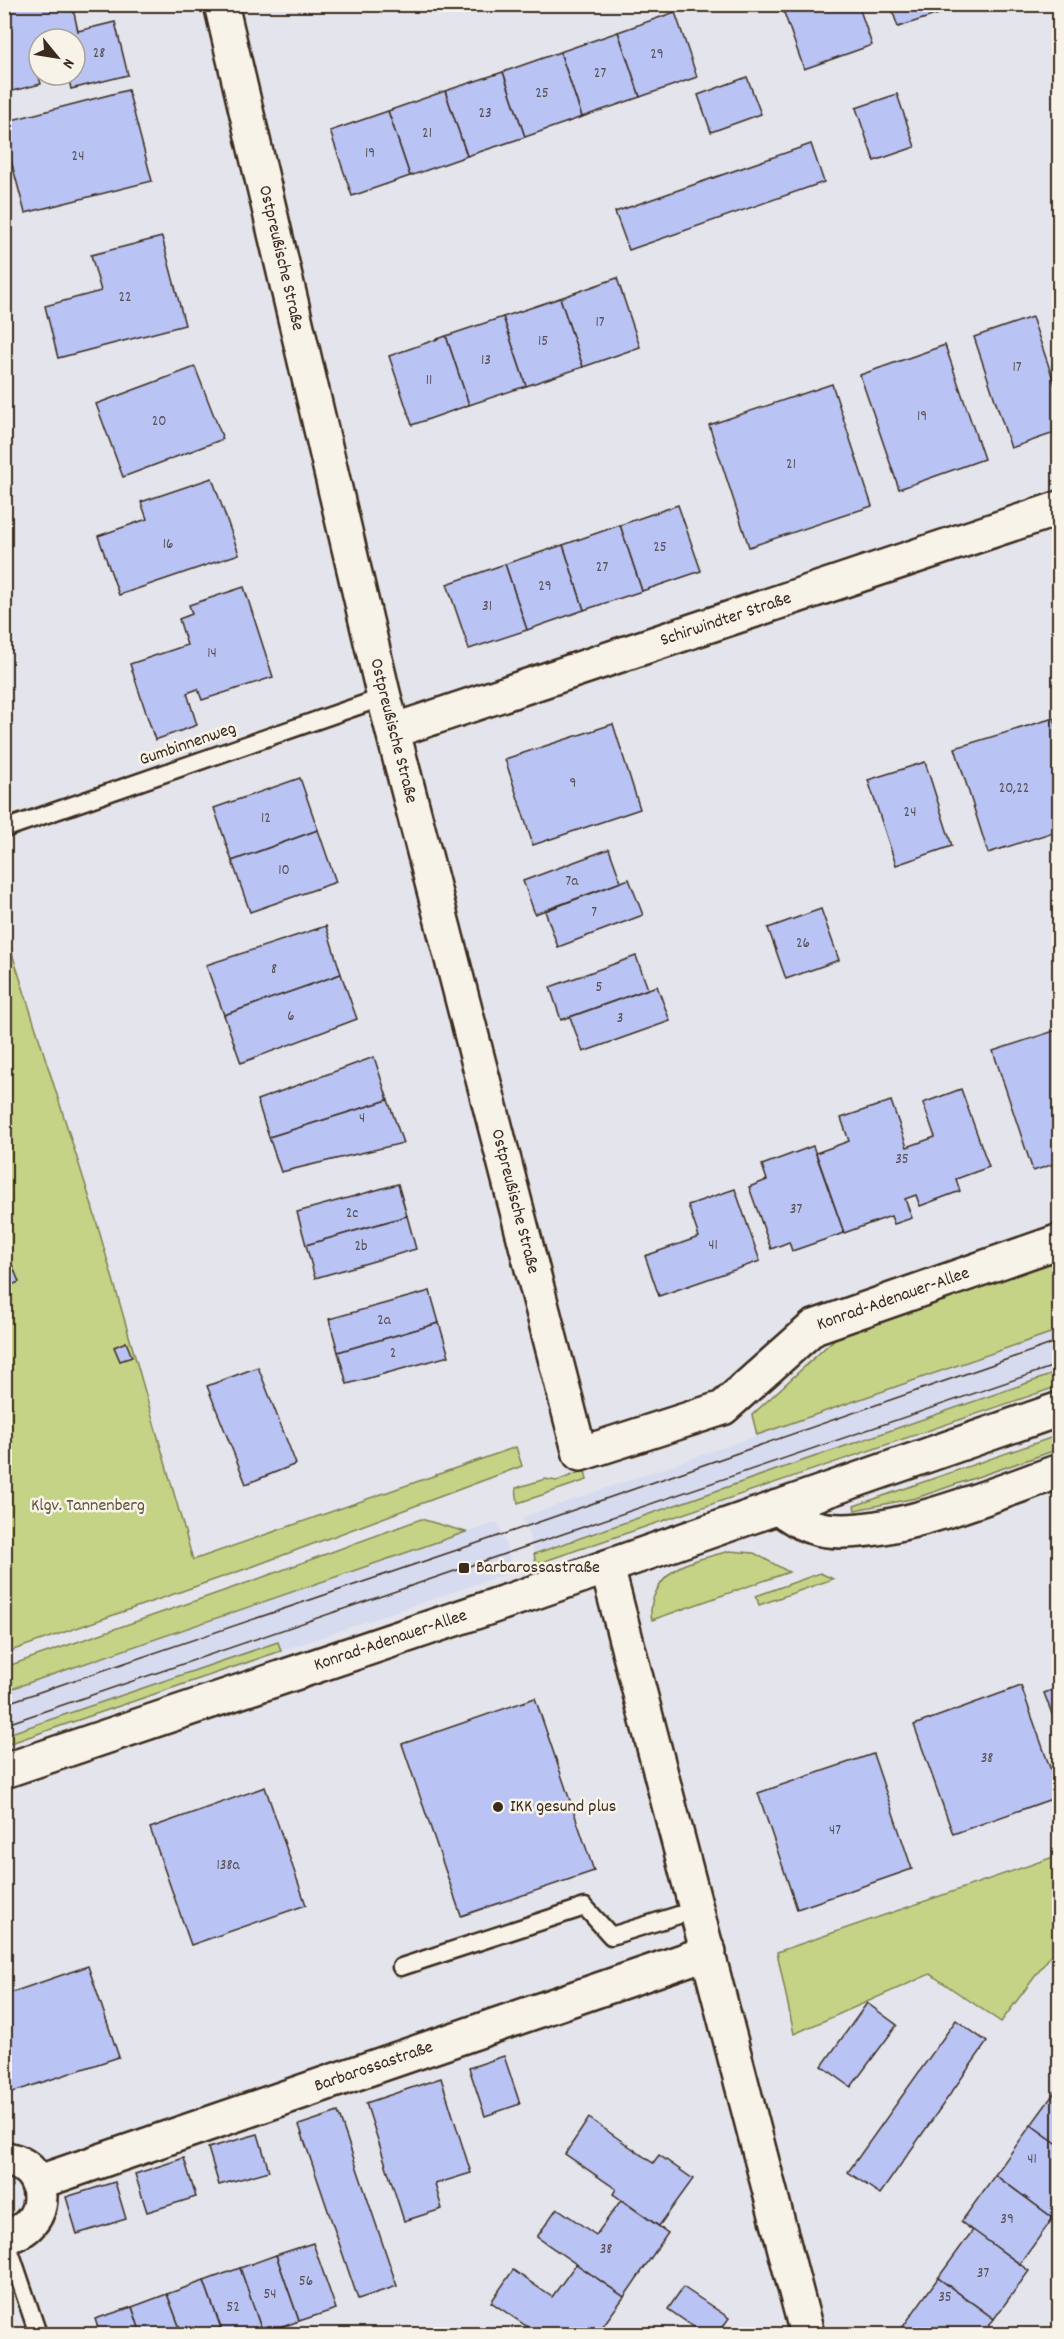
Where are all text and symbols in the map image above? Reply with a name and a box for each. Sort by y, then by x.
north arrow [27,27,87,87]
house number: 28 [93,43,105,65]
house number: 29 [650,44,664,66]
text: N [56,54,80,73]
house number: 27 [594,63,606,85]
house number: 25 [535,83,549,105]
house number: 23 [478,103,492,125]
house number: 21 [422,123,432,145]
house number: 19 [365,143,375,165]
house number: 24 [72,146,84,168]
street label: Ostpreußische Straße [252,183,310,333]
house number: 22 [118,287,132,309]
house number: 17 [595,312,605,334]
house number: 15 [538,331,548,353]
house number: 13 [481,350,491,372]
house number: 17 [1012,357,1022,379]
house number: 11 [426,370,432,392]
house number: 19 [917,406,927,428]
house number: 20 [152,411,166,433]
house number: 21 [786,454,796,476]
house number: 16 [163,534,173,556]
house number: 25 [653,537,667,559]
house number: 27 [596,557,608,579]
house number: 29 [538,576,552,598]
street label: Schirwindter Straße [657,586,795,653]
house number: 31 [482,596,492,618]
house number: 14 [207,643,217,665]
street label: Ostpreußische Straße [363,656,424,806]
street label: Gumbinnenweg [136,717,240,773]
house number: 9 [570,773,576,795]
house number: 20,22 [999,778,1029,800]
house number: 24 [904,802,916,824]
house number: 12 [261,808,271,830]
house number: 10 [278,860,290,882]
house number: 7a [566,871,579,893]
house number: 7 [591,902,597,924]
house number: 26 [796,933,810,955]
house number: 8 [271,959,277,981]
house number: 5 [596,977,603,999]
house number: 6 [287,1006,295,1028]
house number: 3 [617,1008,623,1030]
house number: 4 [359,1108,365,1130]
street label: Ostpreußische Straße [484,1126,545,1277]
house number: 35 [895,1149,909,1171]
house number: 37 [790,1199,802,1221]
house number: 2c [346,1203,358,1225]
house number: 41 [708,1235,718,1257]
house number: 2b [354,1236,368,1258]
street label: Konrad-Adenauer-Allee [814,1261,973,1337]
house number: 2a [377,1310,392,1332]
house number: 2 [390,1343,396,1365]
park label: Klgv. Tannenberg [31,1494,145,1519]
place label: Barbarossastraße [476,1556,600,1581]
marker: Barbarossastraße [457,1561,471,1575]
street label: Konrad-Adenauer-Allee [311,1603,471,1678]
house number: 38 [981,1748,993,1770]
place label: IKK gesund plus [510,1795,616,1820]
marker: IKK gesund plus [491,1800,505,1814]
house number: 47 [829,1820,841,1842]
house number: 138a [217,1855,240,1877]
street label: Barbarossastraße [311,2035,437,2099]
house number: 41 [1027,2149,1037,2171]
house number: 39 [1000,2209,1014,2231]
house number: 38 [600,2239,612,2261]
house number: 37 [977,2263,989,2285]
house number: 56 [299,2271,313,2293]
house number: 54 [263,2284,277,2306]
house number: 35 [938,2287,952,2309]
house number: 52 [226,2297,240,2319]

